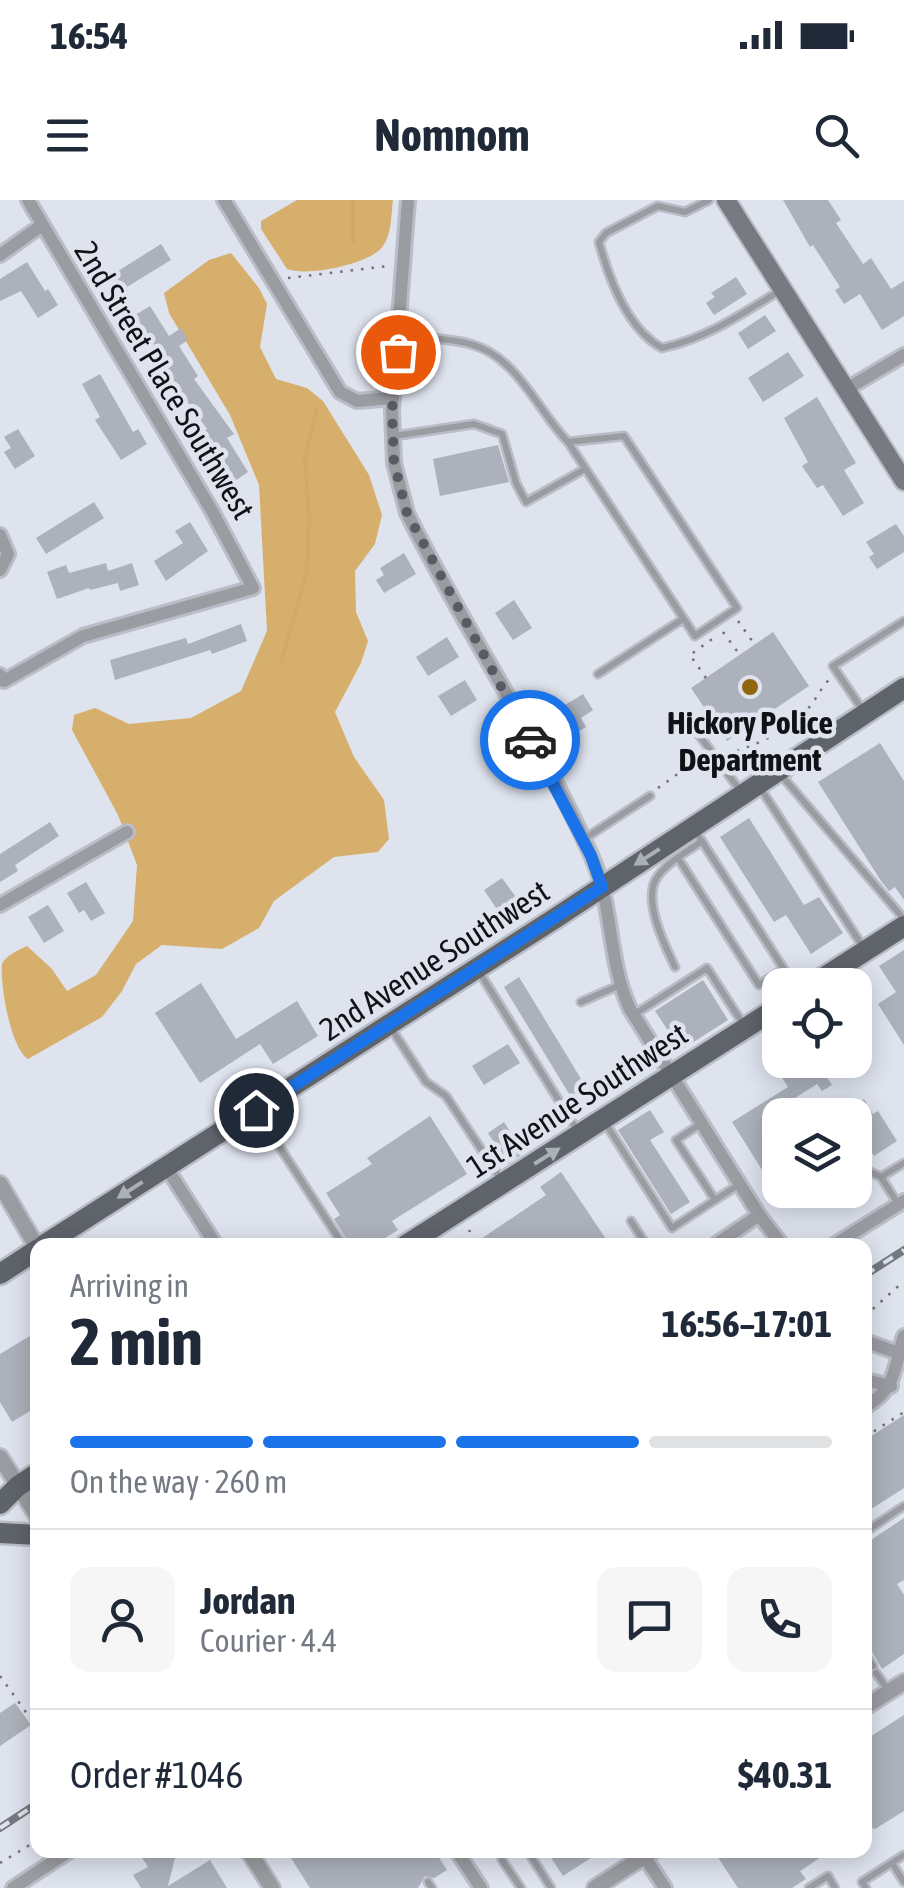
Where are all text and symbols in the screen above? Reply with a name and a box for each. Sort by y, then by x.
text: 16:54 [50,14,128,57]
icon: menu [40,108,95,163]
icon: search [809,108,864,163]
text: Nomnom [374,109,530,161]
street label: 2nd Street Place Southwest [68,235,262,525]
pin [356,310,441,395]
icon: bag [371,325,426,380]
marker: Hickory Police Department [739,676,761,698]
courier [480,690,580,790]
place label: Hickory Police Department [667,704,833,778]
icon: car [503,713,558,768]
one-way arrow [633,848,661,866]
street label: 2nd Avenue Southwest [313,872,555,1048]
map controls [762,968,872,1208]
button: locate [762,968,872,1078]
street label: 1st Avenue Southwest [460,1015,694,1185]
pin [214,1068,299,1153]
icon: home [229,1083,284,1138]
button: layers [762,1098,872,1208]
one-way arrow [534,1147,561,1166]
one-way arrow [116,1181,143,1199]
text: Arriving in [70,1267,189,1304]
text: 16:56–17:01 [662,1302,832,1345]
text: 2 min [70,1304,203,1379]
text: On the way · 260 m [70,1463,287,1500]
button: person [70,1567,175,1672]
button: chat [597,1567,702,1672]
button: phone [727,1567,832,1672]
text: Jordan [200,1579,295,1622]
text: Courier · 4.4 [200,1622,337,1659]
text: Order #1046 [70,1753,243,1796]
text: $40.31 [738,1753,832,1796]

